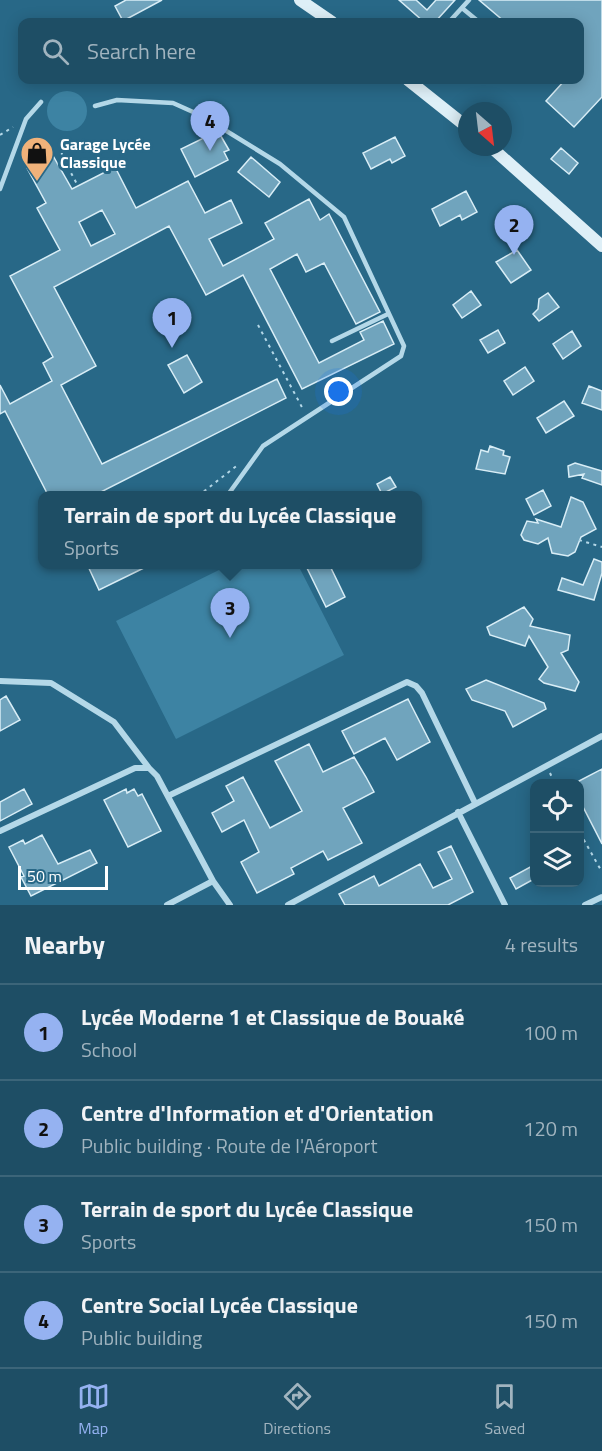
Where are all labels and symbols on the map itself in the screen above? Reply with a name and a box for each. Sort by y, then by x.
pin: 4 [190,102,230,151]
north arrow [458,102,512,156]
place label: Garage Lycée Classique [60,132,151,174]
shop icon: Garage Lycée Classique [19,135,55,182]
pin: 2 [494,206,534,255]
pin: 1 [152,298,192,348]
your location [324,377,353,406]
pin: 3 [210,588,250,638]
scale bar [18,863,108,890]

